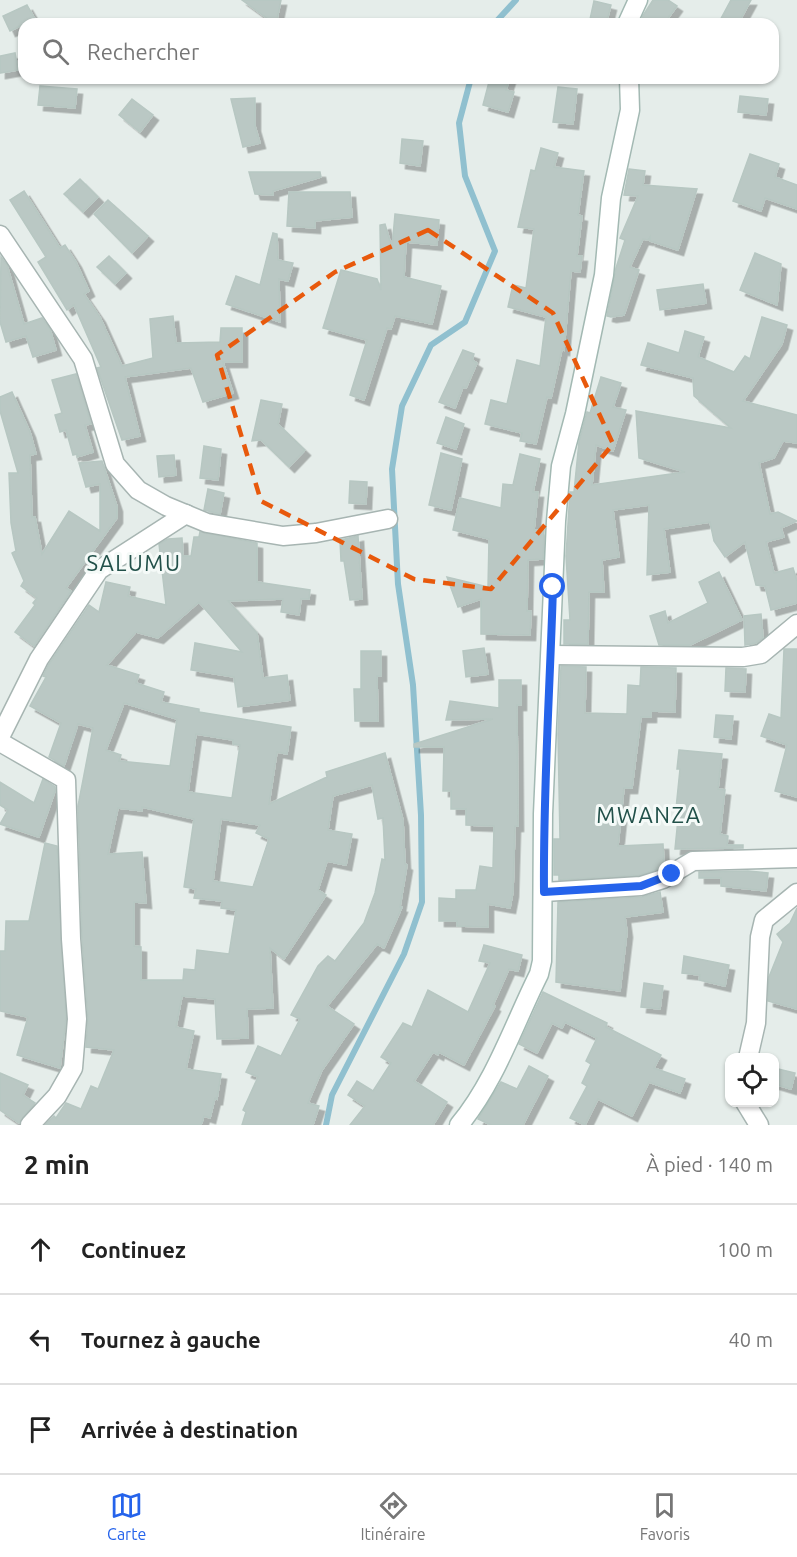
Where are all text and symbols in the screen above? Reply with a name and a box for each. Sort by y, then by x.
search box [18,18,779,84]
icon: search [39,35,72,68]
text: Rechercher [87,39,199,64]
district label: SALUMU [86,550,182,575]
route start [539,573,565,599]
district label: MWANZA [596,802,702,827]
route end [658,860,684,886]
map controls [725,1053,779,1107]
button: locate [725,1053,779,1107]
text: 2 min [24,1150,90,1179]
text: À pied · 140 m [646,1153,773,1176]
icon: ahead [24,1233,57,1266]
text: Continuez [81,1237,186,1262]
text: 100 m [717,1238,773,1261]
icon: left [24,1323,57,1356]
text: Tournez à gauche [81,1327,261,1352]
text: 40 m [729,1328,773,1351]
icon: arrive [24,1413,57,1446]
text: Arrivée à destination [81,1417,298,1442]
tab: Carte [107,1489,146,1543]
tab: Itinéraire [360,1489,426,1543]
tab: Favoris [640,1489,690,1543]

